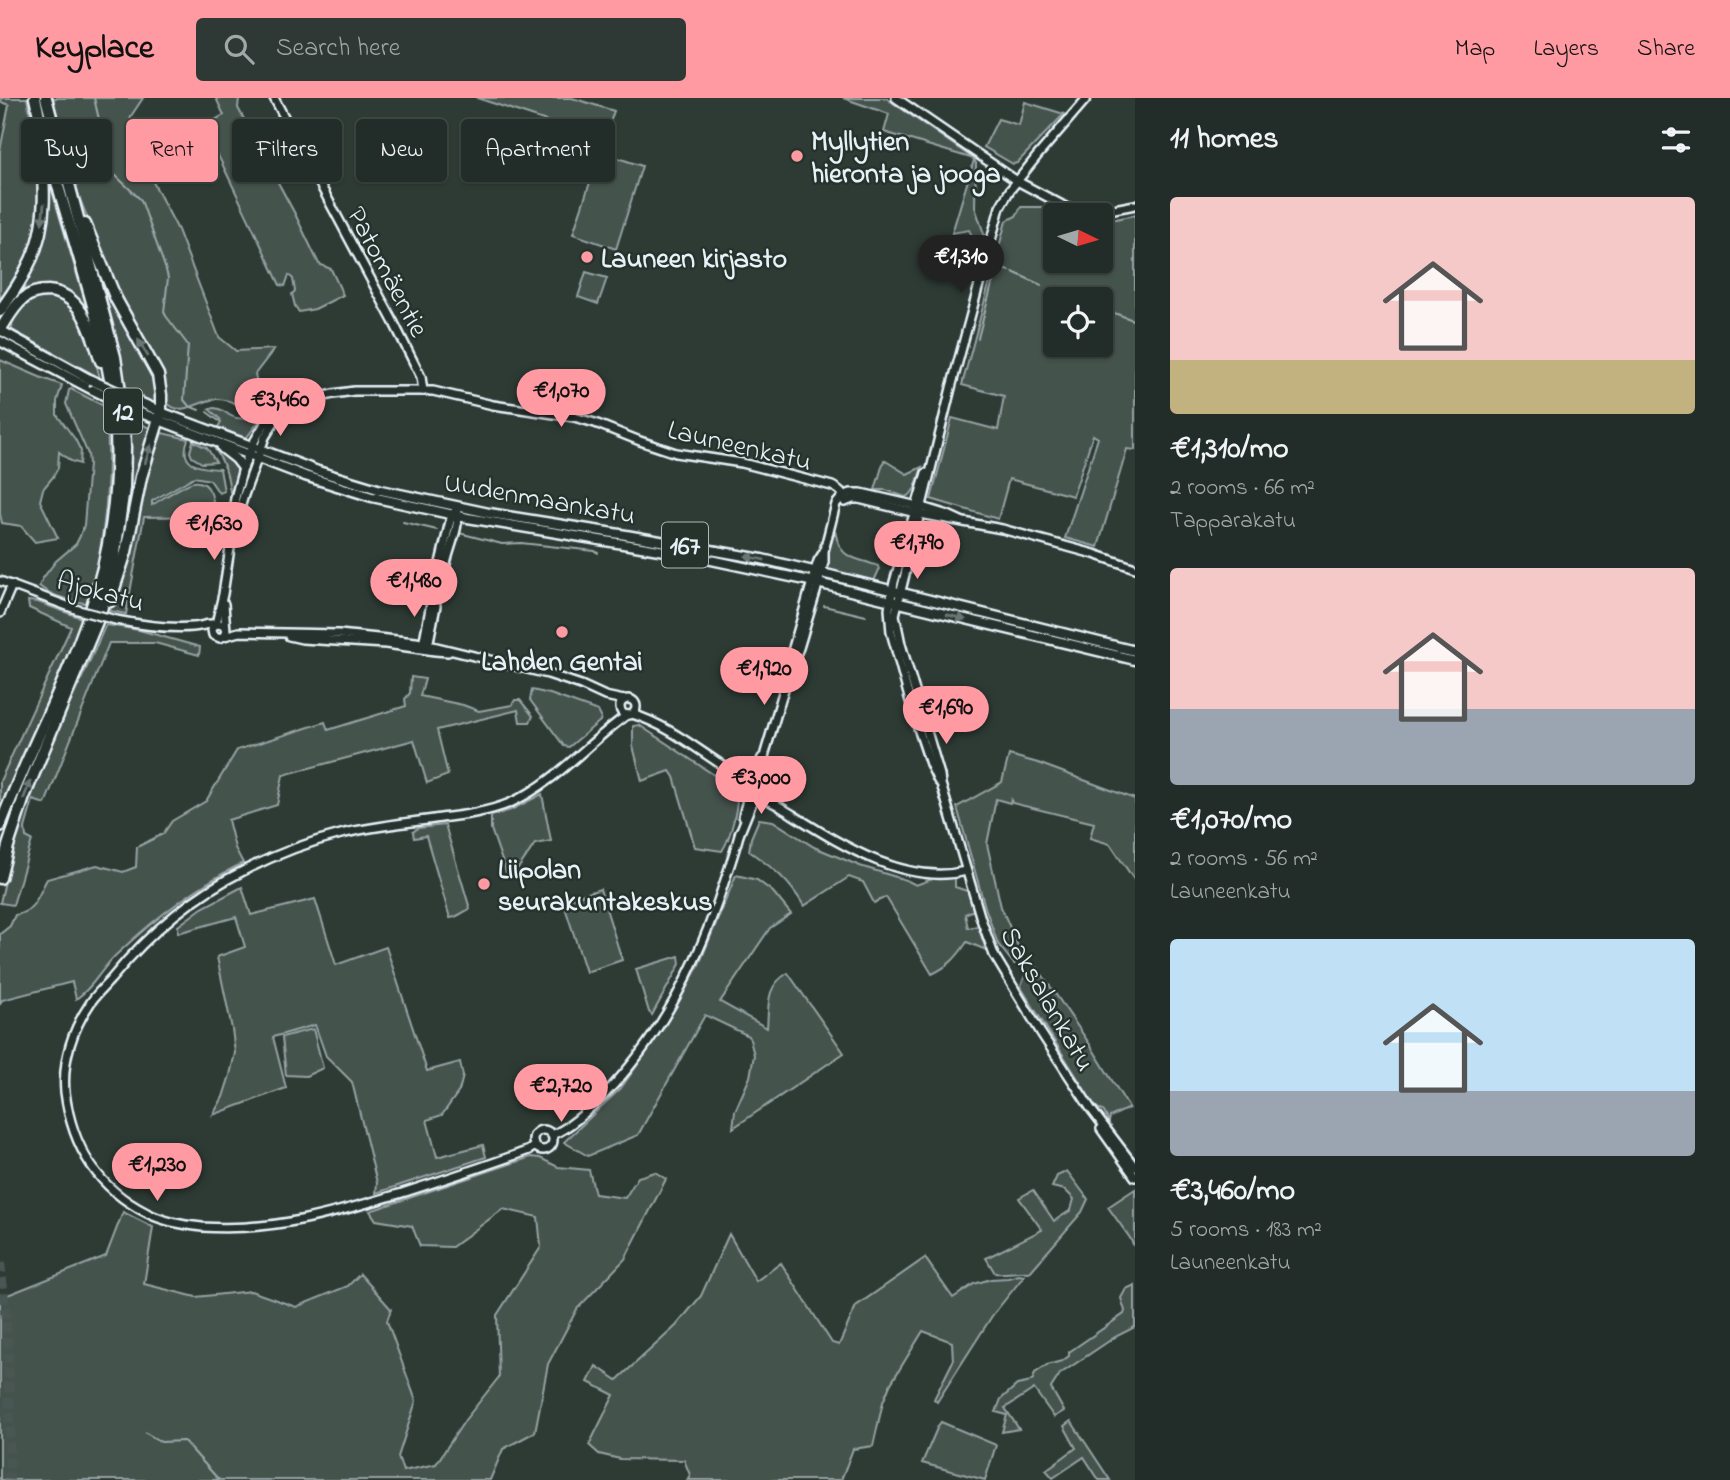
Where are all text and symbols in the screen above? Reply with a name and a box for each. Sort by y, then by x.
search box [196,18,686,81]
text: Keyplace [35,25,154,73]
icon: search [220,30,258,68]
text: Search here [276,30,400,68]
text: Map [1455,32,1495,67]
text: Layers [1533,32,1599,67]
text: Share [1637,32,1695,67]
text: 11 homes [1170,118,1278,162]
chip: Buy [21,119,112,182]
chip: Rent [126,119,218,182]
chip: Filters [232,119,342,182]
chip: New [356,119,447,182]
chip: Apartment [461,119,615,182]
icon: filters [1657,121,1695,159]
place label: Myllytien hieronta ja jooga [811,123,1001,197]
marker: Myllytien hieronta ja jooga [789,148,805,164]
street label: Patomäentie [334,200,438,346]
north arrow [1043,203,1113,273]
map controls [1043,203,1113,357]
one-way arrow [37,204,48,226]
pin: €1,310 [904,236,1018,295]
place label: Launeen kirjasto [601,240,787,281]
text: €1,310 [934,241,988,274]
icon: home [1370,243,1496,369]
marker: Launeen kirjasto [579,249,595,265]
button: locate [1043,287,1113,357]
one-way arrow [136,338,149,357]
pin: €1,070 [504,370,618,429]
text: €1,070 [533,375,589,408]
pin: €3,460 [223,378,337,438]
text: €3,460 [250,384,310,417]
road number: 12 [104,388,142,434]
street label: Launeenkatu [663,411,815,484]
text: €1,310/mo [1170,428,1289,472]
one-way arrow [143,443,154,464]
street label: Uudenmaankatu [440,463,639,537]
text: 2 rooms · 66 m² [1170,472,1315,505]
pin: €1,630 [157,503,271,562]
text: Tapparakatu [1170,505,1296,538]
text: €1,630 [186,508,242,541]
road number: 167 [662,522,708,568]
pin: €1,790 [860,522,974,581]
text: €1,790 [890,527,944,560]
one-way arrow [744,552,766,563]
pin: €1,480 [357,560,471,619]
street label: Ajokatu [52,562,149,625]
text: €1,480 [386,565,442,598]
one-way arrow [945,612,967,623]
icon: home [1370,614,1496,740]
marker: Lahden Gentai [554,624,570,640]
place label: Lahden Gentai [481,643,643,684]
pin: €1,920 [707,648,821,707]
text: €1,920 [736,653,792,686]
pin: €1,690 [889,686,1003,746]
text: €1,690 [919,692,973,725]
pin: €3,000 [704,756,818,816]
text: €3,000 [731,762,791,795]
one-way arrow [21,779,32,800]
text: €1,070/mo [1170,799,1292,843]
text: 2 rooms · 56 m² [1170,843,1318,876]
place label: Liipolan seurakuntakeskus [498,851,713,924]
marker: Liipolan seurakuntakeskus [476,876,492,892]
text: Launeenkatu [1170,876,1291,909]
street label: Saksalankatu [988,920,1104,1080]
icon: home [1370,985,1496,1111]
pin: €2,720 [504,1065,618,1124]
text: €2,720 [530,1070,592,1103]
pin: €1,230 [100,1144,214,1203]
text: €1,230 [128,1149,186,1182]
text: €3,460/mo [1170,1170,1295,1214]
text: 5 rooms · 183 m² [1170,1214,1322,1247]
text: Launeenkatu [1170,1247,1291,1280]

